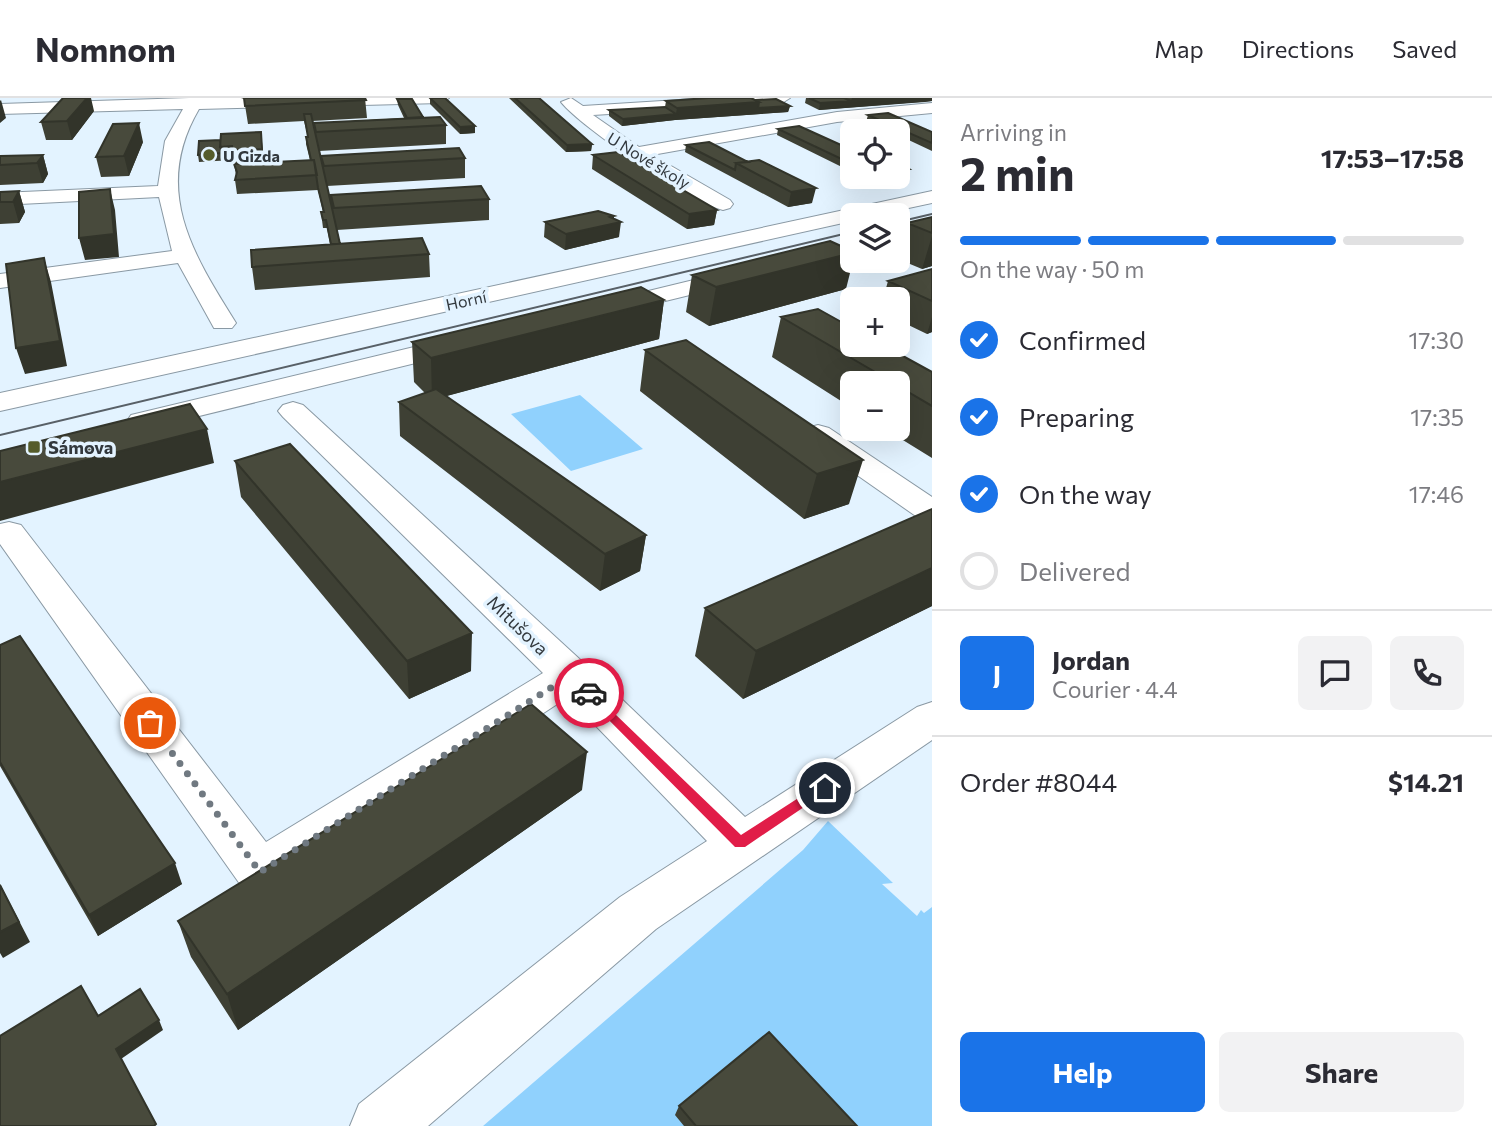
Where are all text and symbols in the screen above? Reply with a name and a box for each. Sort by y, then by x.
text: Nomnom [35,28,176,69]
text: Map [1154,34,1204,63]
text: Directions [1242,34,1354,63]
text: Saved [1392,34,1457,63]
text: Arriving in [960,118,1067,146]
map controls [840,119,910,441]
button: locate [840,119,910,189]
street label: U Nové školy [604,128,694,192]
text: 17:53–17:58 [1321,142,1464,173]
text: 2 min [960,144,1075,200]
place label: U Gizda [223,146,280,165]
marker: U Gizda [201,147,217,163]
button: layers [840,203,910,273]
text: On the way · 50 m [960,255,1144,283]
street label: Horní [444,286,489,314]
button: + [840,287,910,357]
icon: check [960,321,998,359]
text: Confirmed [1019,324,1146,355]
text: 17:30 [1408,326,1464,354]
button: − [840,371,910,441]
icon: check [960,398,998,436]
text: Preparing [1019,401,1134,432]
text: 17:35 [1410,403,1464,431]
place label: Sámova [48,436,113,458]
marker: Sámova [26,439,42,455]
icon: check [960,475,998,513]
text: On the way [1019,478,1152,509]
text: 17:46 [1409,480,1464,508]
text: Delivered [1019,555,1130,586]
street label: Mitušova [483,591,553,659]
button: chat [1298,636,1372,710]
button: phone [1390,636,1464,710]
text: Jordan [1052,644,1130,675]
courier [554,658,624,728]
text: J [993,658,1001,689]
icon: car [570,674,608,712]
text: Courier · 4.4 [1052,675,1178,703]
pin [120,693,180,753]
icon: bag [131,704,169,742]
pin [795,758,855,818]
text: Order #8044 [960,766,1117,797]
text: $14.21 [1388,766,1464,797]
icon: home [806,769,844,807]
button: Help [960,1032,1205,1112]
button: Share [1219,1032,1464,1112]

